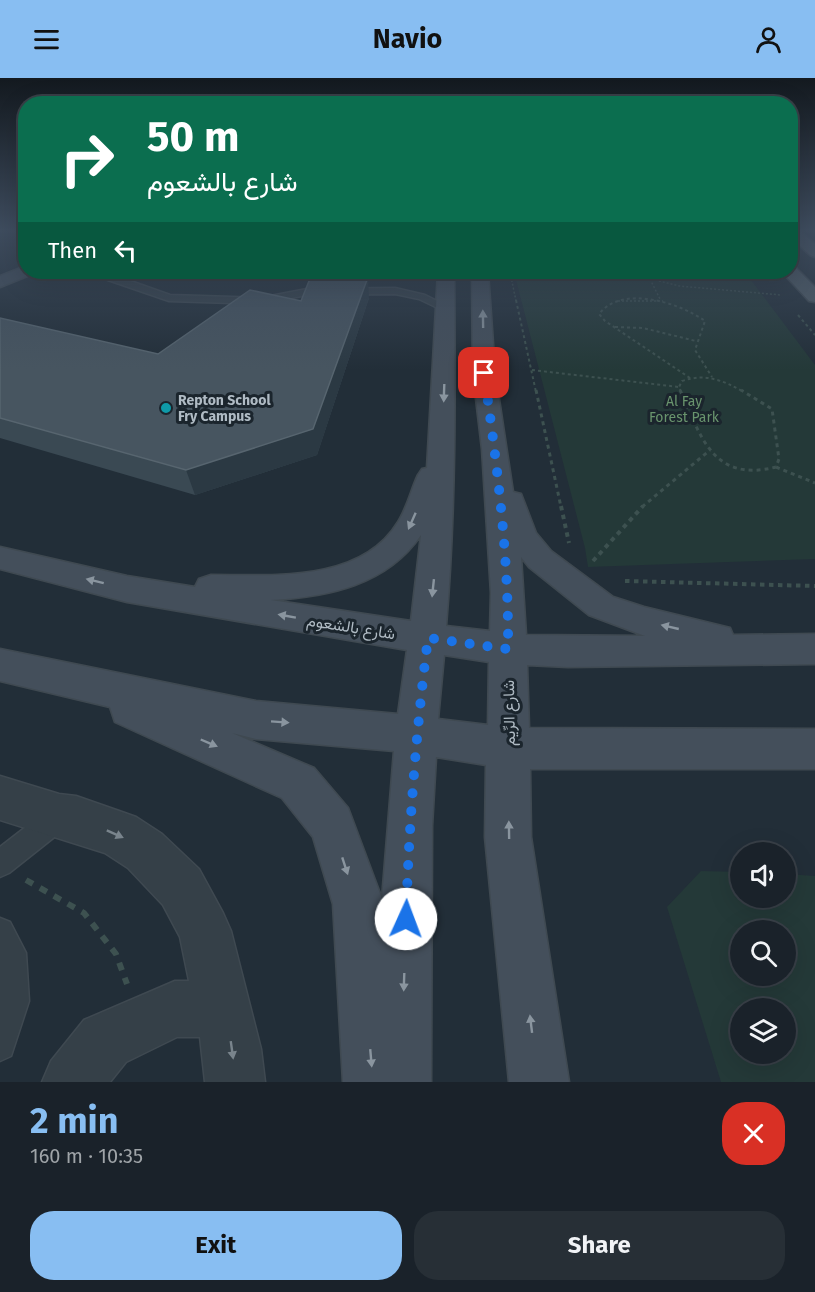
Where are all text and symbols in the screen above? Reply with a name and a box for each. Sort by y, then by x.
icon: menu [30,23,63,56]
text: Navio [373,23,442,55]
icon: person [752,23,785,56]
text: 50 m [147,112,240,162]
icon: right [48,120,126,198]
text: شارع بالشعوم [147,166,298,198]
icon: left [109,234,142,267]
text: Then [48,237,97,264]
one-way arrow [478,310,488,329]
pin [458,347,509,398]
icon: arrive [467,356,500,389]
one-way arrow [439,383,449,402]
place label: Repton School Fry Campus [178,392,271,425]
park label: Al Fay Forest Park [649,393,720,426]
marker: Repton School Fry Campus [159,401,173,415]
one-way arrow [407,513,417,531]
one-way arrow [86,576,104,586]
one-way arrow [428,578,438,597]
one-way arrow [277,611,296,620]
street label: شارع بالشعوم [305,611,397,645]
one-way arrow [661,622,680,632]
street label: شارع الرِّيم [499,680,521,746]
one-way arrow [271,717,290,727]
one-way arrow [200,738,217,747]
one-way arrow [504,821,514,840]
one-way arrow [107,829,124,838]
map controls [730,842,796,1064]
button: sound [730,842,796,908]
one-way arrow [341,857,351,875]
position arrow [374,887,438,951]
button: search [730,920,796,986]
one-way arrow [399,973,409,992]
button: layers [730,998,796,1064]
one-way arrow [527,1014,536,1033]
one-way arrow [227,1041,236,1060]
one-way arrow [366,1049,376,1068]
text: 2 min [30,1099,119,1143]
button: close [722,1102,785,1165]
text: 160 m · 10:35 [30,1144,143,1168]
button: Exit [30,1211,402,1280]
button: Share [414,1211,785,1280]

